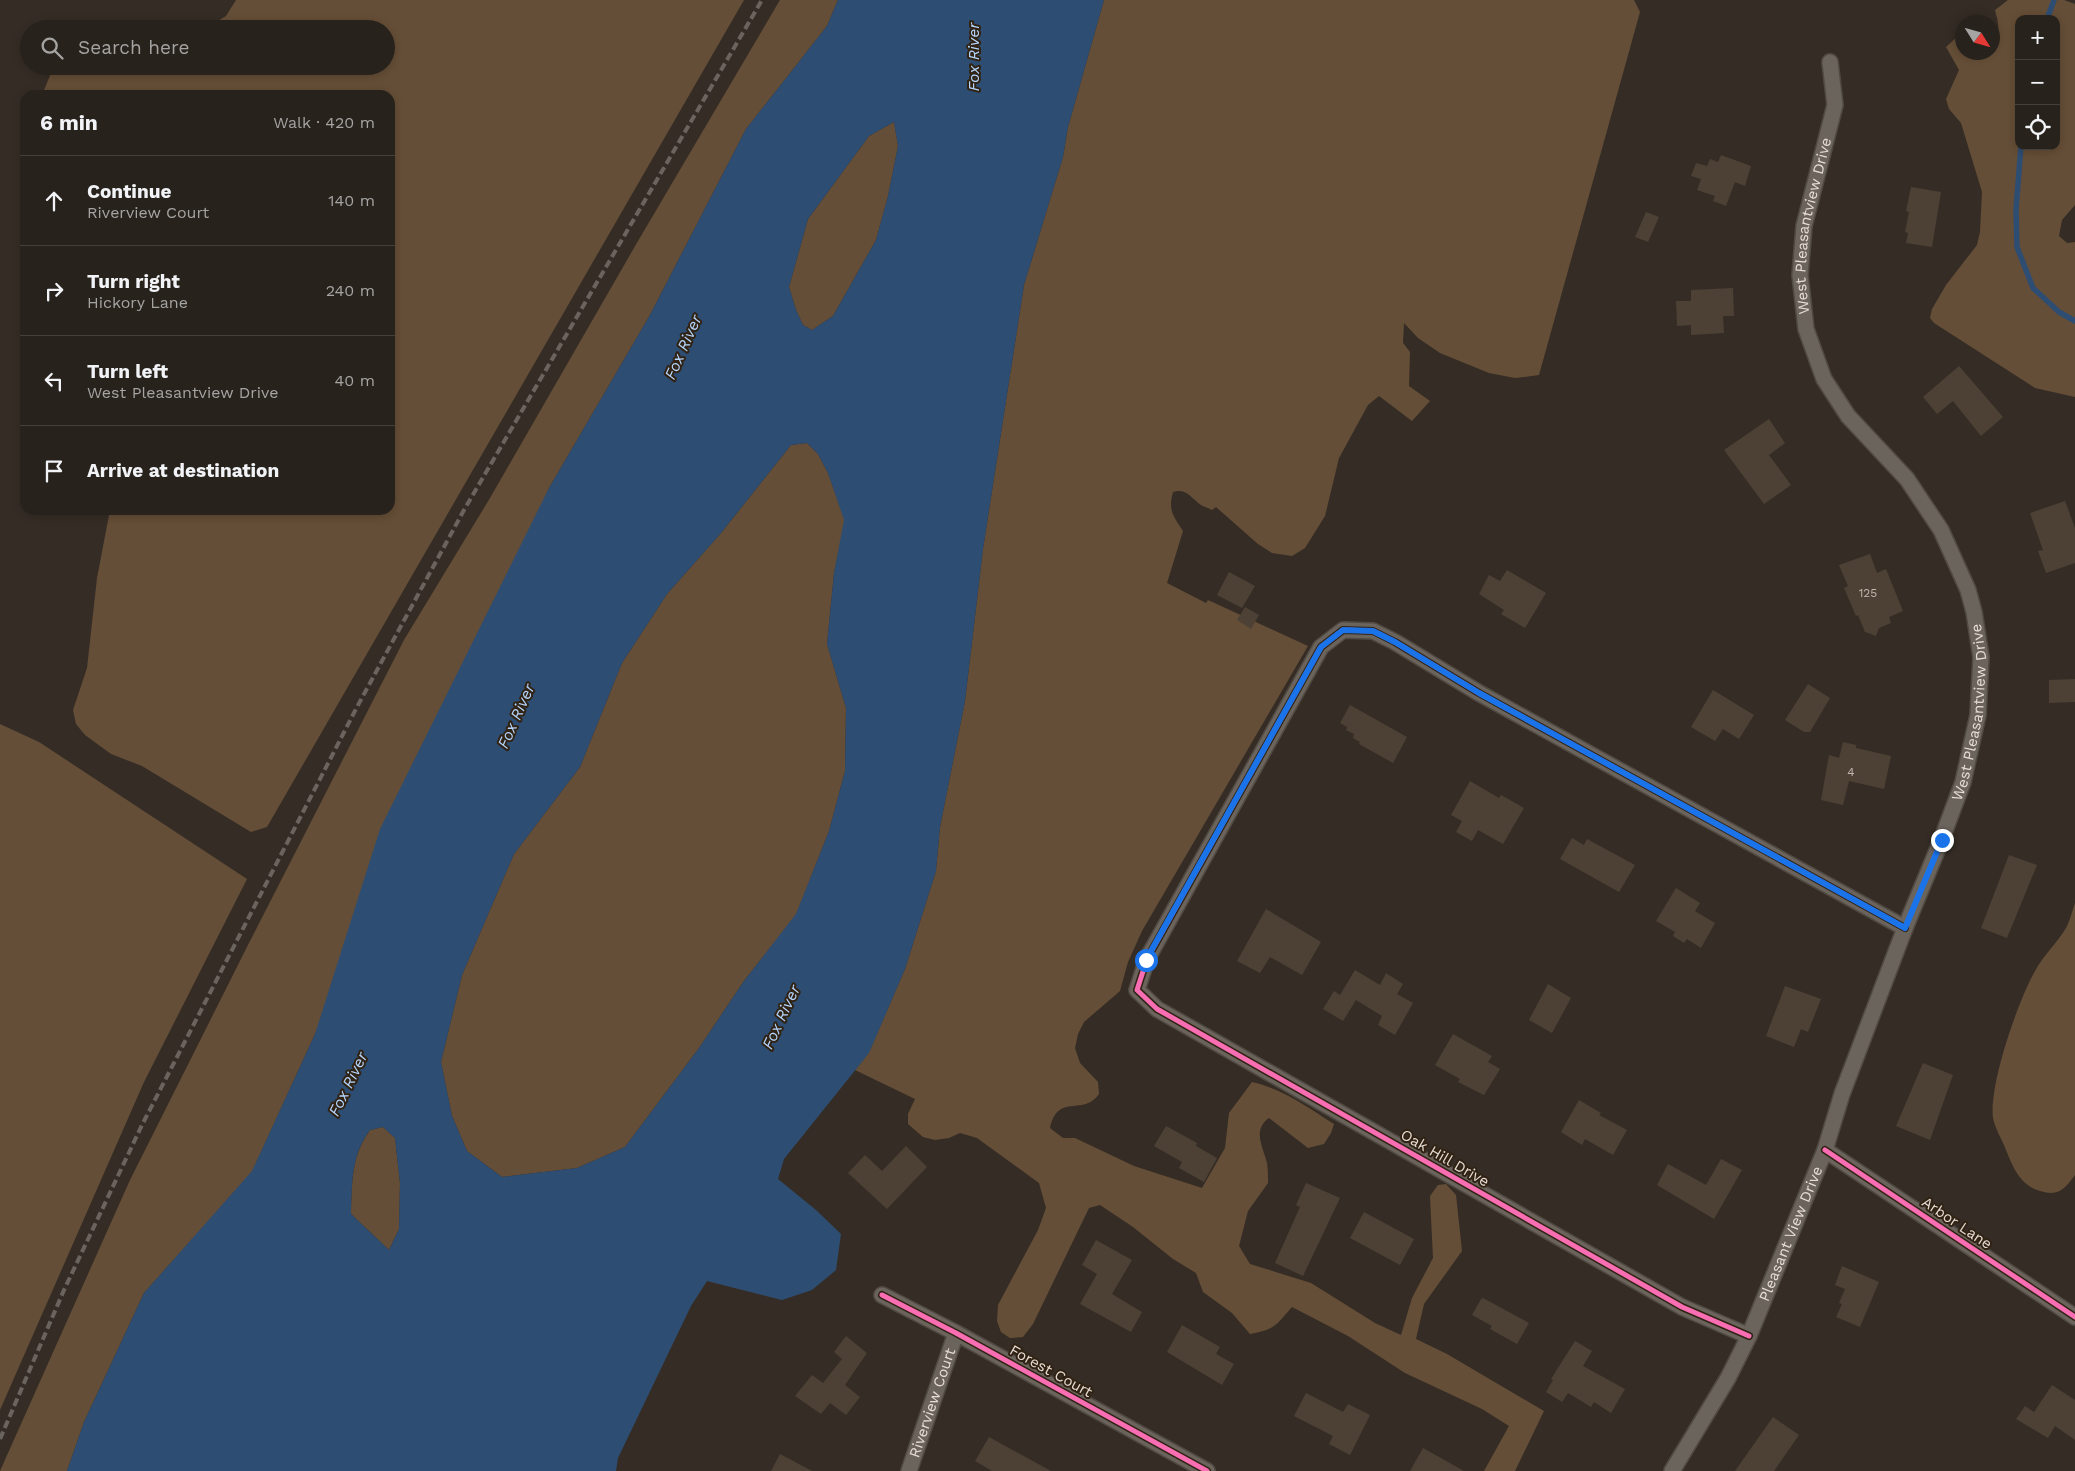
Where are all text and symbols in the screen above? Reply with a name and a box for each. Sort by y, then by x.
north arrow [1955,15,2000,60]
map controls [2015,15,2060,150]
button: + [2015,15,2060,60]
search box [20,20,395,75]
water label: Fox River [964,22,983,92]
icon: search [38,34,66,62]
text: Search here [78,36,189,59]
button: − [2015,60,2060,105]
button: locate [2015,105,2060,150]
text: 6 min [40,110,98,135]
text: Walk · 420 m [273,113,375,132]
street label: West Pleasantview Drive [1791,136,1835,315]
text: Continue [87,180,171,203]
icon: ahead [40,187,68,215]
text: 140 m [328,191,375,210]
text: Riverview Court [87,203,209,222]
text: Turn right [87,270,180,293]
icon: right [40,277,68,305]
text: 240 m [326,281,375,300]
text: Hickory Lane [87,293,188,312]
water label: Fox River [660,311,706,382]
text: Turn left [87,360,168,383]
icon: left [40,367,68,395]
text: 40 m [335,371,375,390]
text: West Pleasantview Drive [87,383,278,402]
icon: arrive [40,457,68,485]
text: Arrive at destination [87,459,279,482]
house number: 125 [1859,586,1877,600]
street label: West Pleasantview Drive [1948,623,1990,803]
water label: Fox River [493,680,539,751]
house number: 4 [1847,765,1855,779]
route end [1931,829,1954,852]
route start [1135,949,1158,972]
water label: Fox River [758,981,805,1052]
water label: Fox River [324,1048,372,1119]
street label: Oak Hill Drive [1398,1125,1492,1191]
street label: Pleasant View Drive [1755,1164,1826,1304]
street label: Arbor Lane [1919,1193,1995,1253]
street label: Forest Court [1007,1341,1096,1401]
street label: Riverview Court [905,1345,959,1460]

